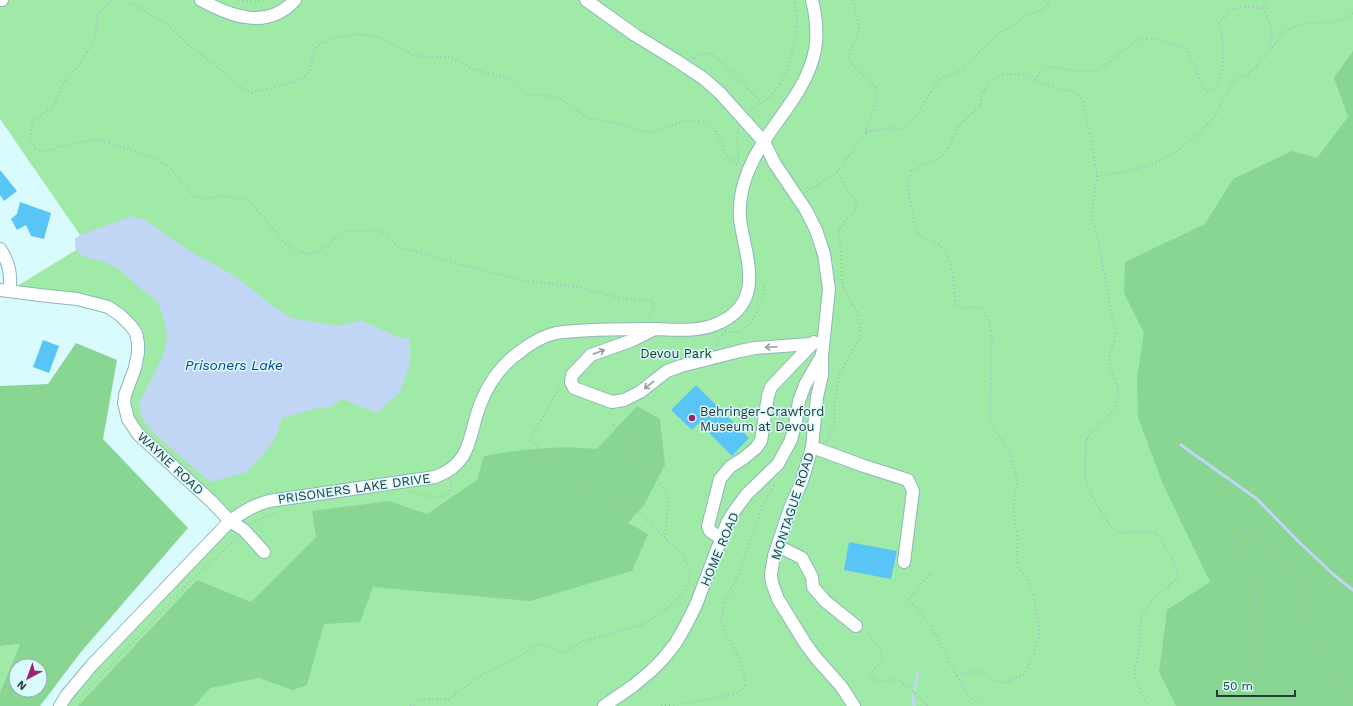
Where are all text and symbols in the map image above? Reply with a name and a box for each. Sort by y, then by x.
one-way arrow [765,344,778,351]
park label: Devou Park [640,346,712,361]
one-way arrow [593,348,605,356]
water label: Prisoners Lake [185,357,283,373]
one-way arrow [644,381,655,389]
place label: Behringer-Crawford Museum at Devou [700,404,824,434]
marker: Behringer-Crawford Museum at Devou [687,413,697,423]
street label: WAYNE ROAD [134,429,207,498]
street label: MONTAGUE ROAD [768,450,817,562]
street label: PRISONERS LAKE DRIVE [277,470,431,507]
street label: HOME ROAD [697,510,742,589]
north arrow [8,658,48,698]
scale bar [1217,672,1295,698]
text: N [14,678,29,693]
text: 50 m [1223,679,1253,693]

